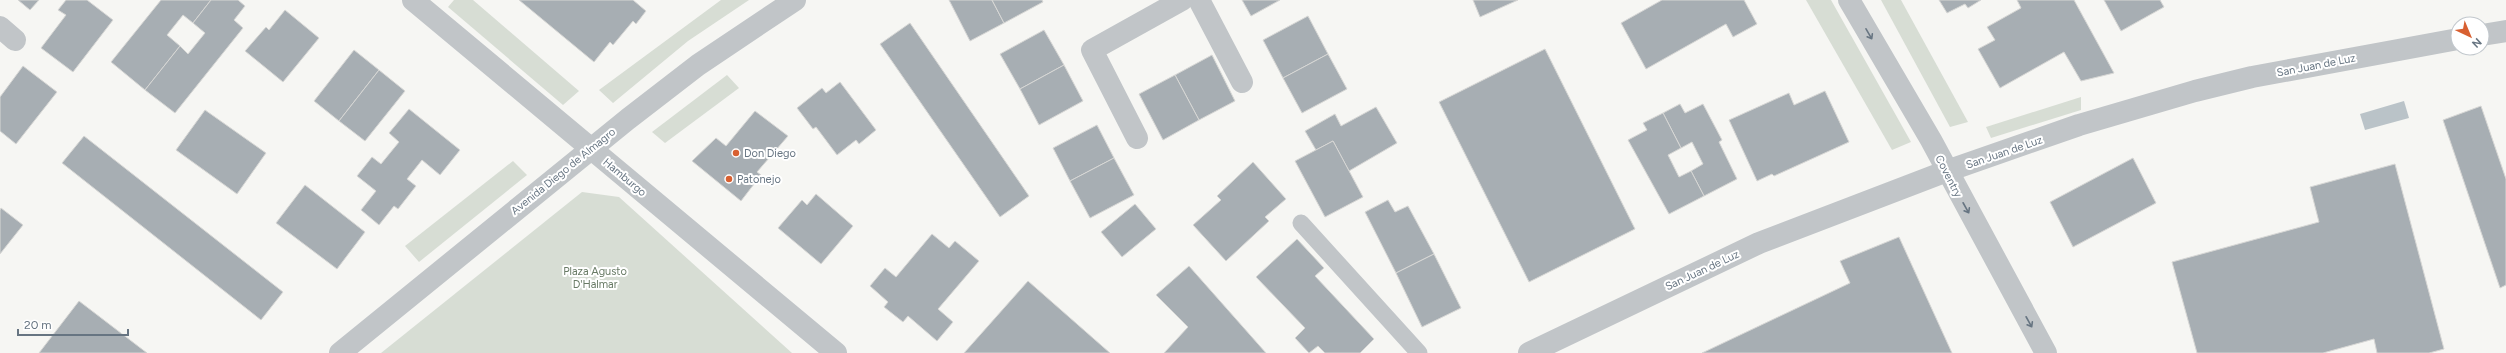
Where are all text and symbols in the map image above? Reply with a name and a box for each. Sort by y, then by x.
north arrow [2450,16,2490,56]
one-way arrow [1865,28,1873,40]
text: N [2469,35,2484,50]
street label: San Juan de Luz [2276,51,2357,79]
street label: Avenida Diego de Almagro [508,125,618,218]
street label: San Juan de Luz [1964,133,2044,172]
place label: Don Diego [744,147,796,160]
marker: Don Diego [731,148,741,158]
street label: Coventry [1932,153,1965,200]
street label: Hamburgo [600,156,649,199]
place label: Patonejo [737,173,781,186]
marker: Patonejo [724,174,734,184]
one-way arrow [1963,202,1971,214]
street label: San Juan de Luz [1663,248,1741,293]
park label: Plaza Agusto D'Halmar [563,265,627,291]
scale bar [18,311,128,337]
one-way arrow [2026,316,2034,328]
text: 20 m [24,318,52,332]

